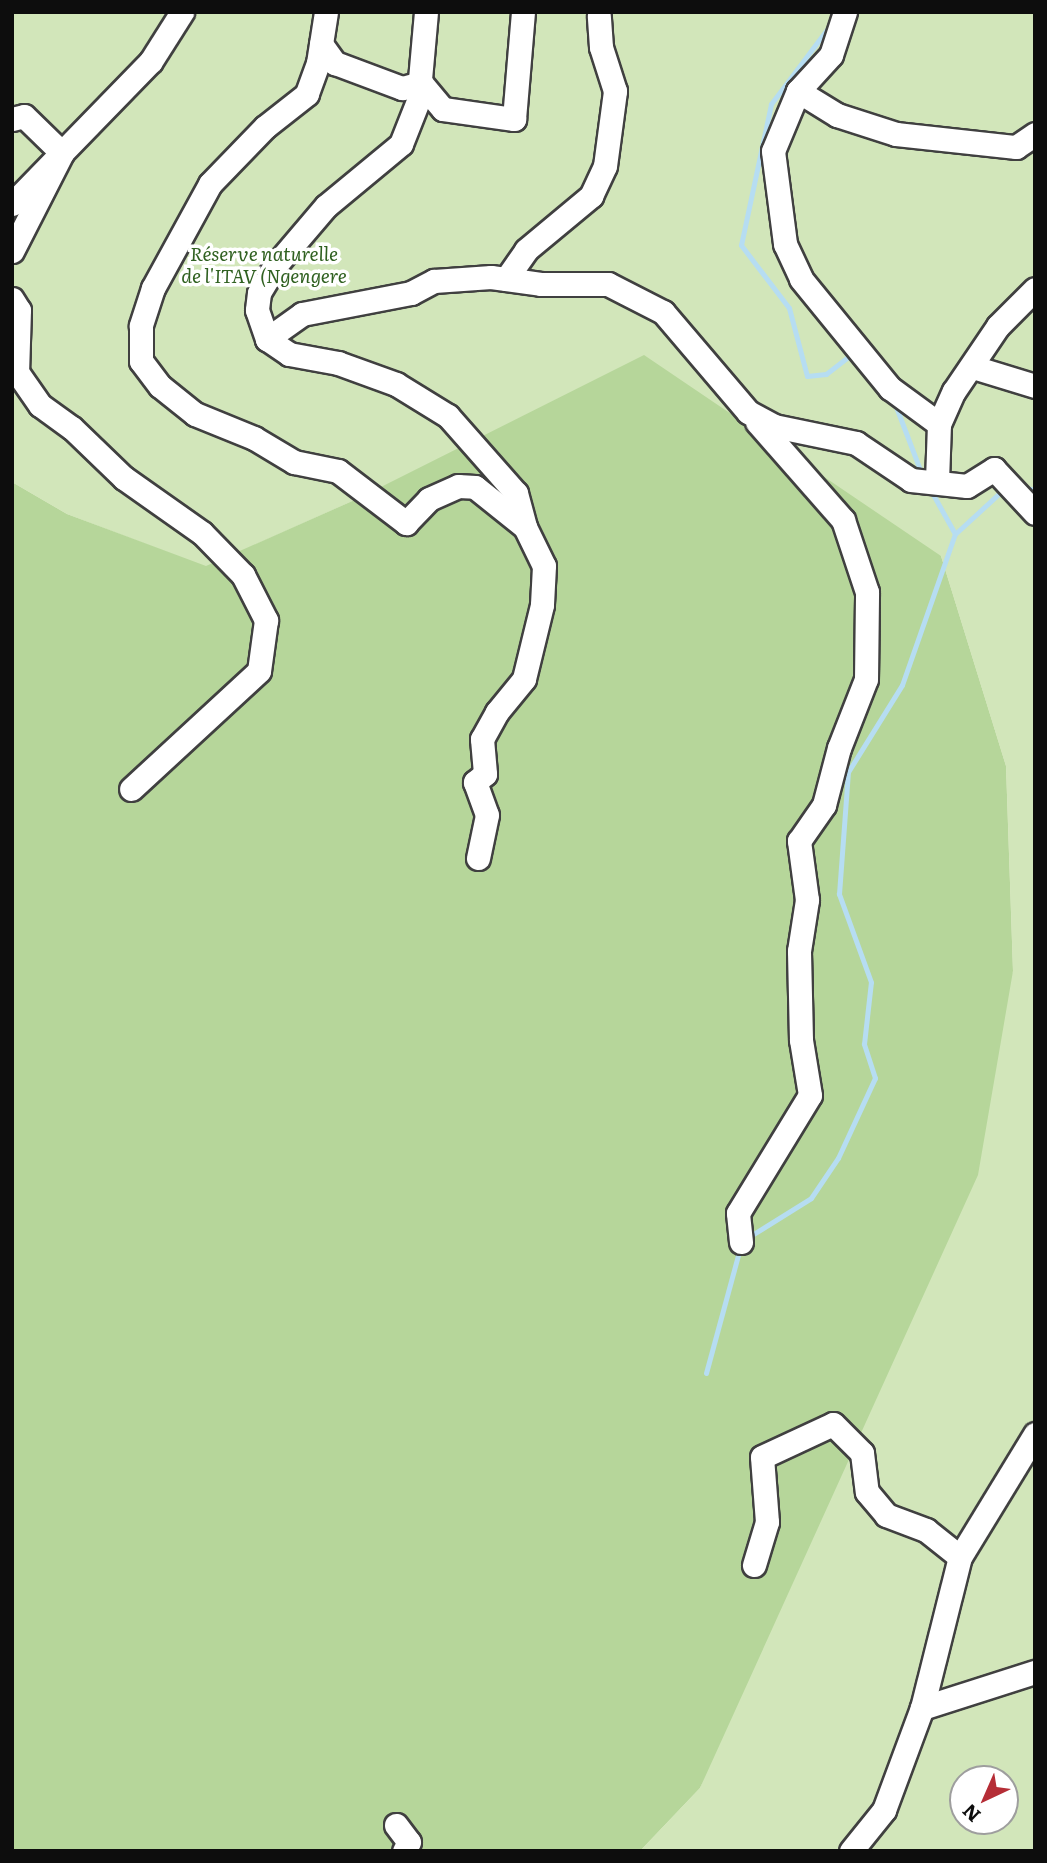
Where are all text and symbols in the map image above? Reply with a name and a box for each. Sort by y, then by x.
park label: Réserve naturelle de l'ITAV (Ngengere [181,243,347,287]
north arrow [949,1765,1019,1835]
text: N [955,1798,986,1829]

